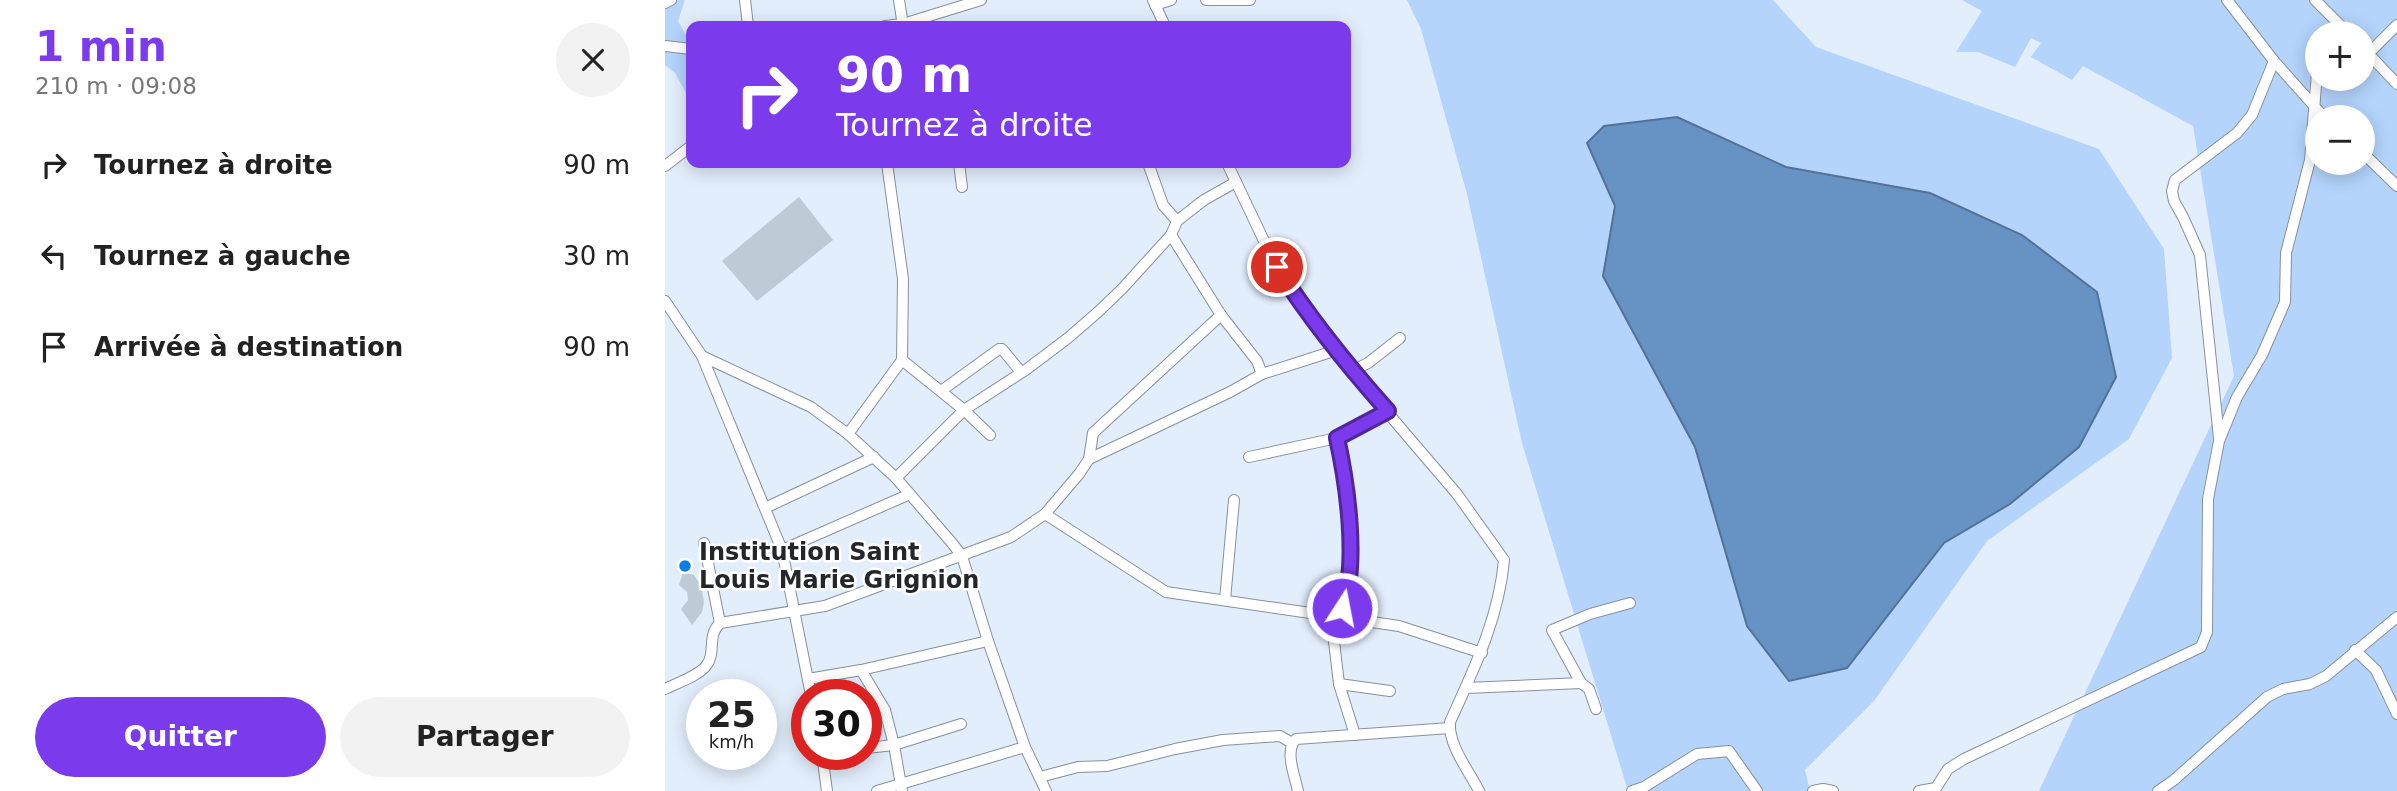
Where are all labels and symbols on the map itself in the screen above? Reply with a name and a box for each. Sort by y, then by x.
pin [1247,237,1307,297]
place label: Institution Saint Louis Marie Grignion [699,538,979,594]
marker: Institution Saint Louis Marie Grignion [677,558,693,574]
position arrow [1305,571,1379,645]
speed limit sign: 30 [791,679,882,770]

